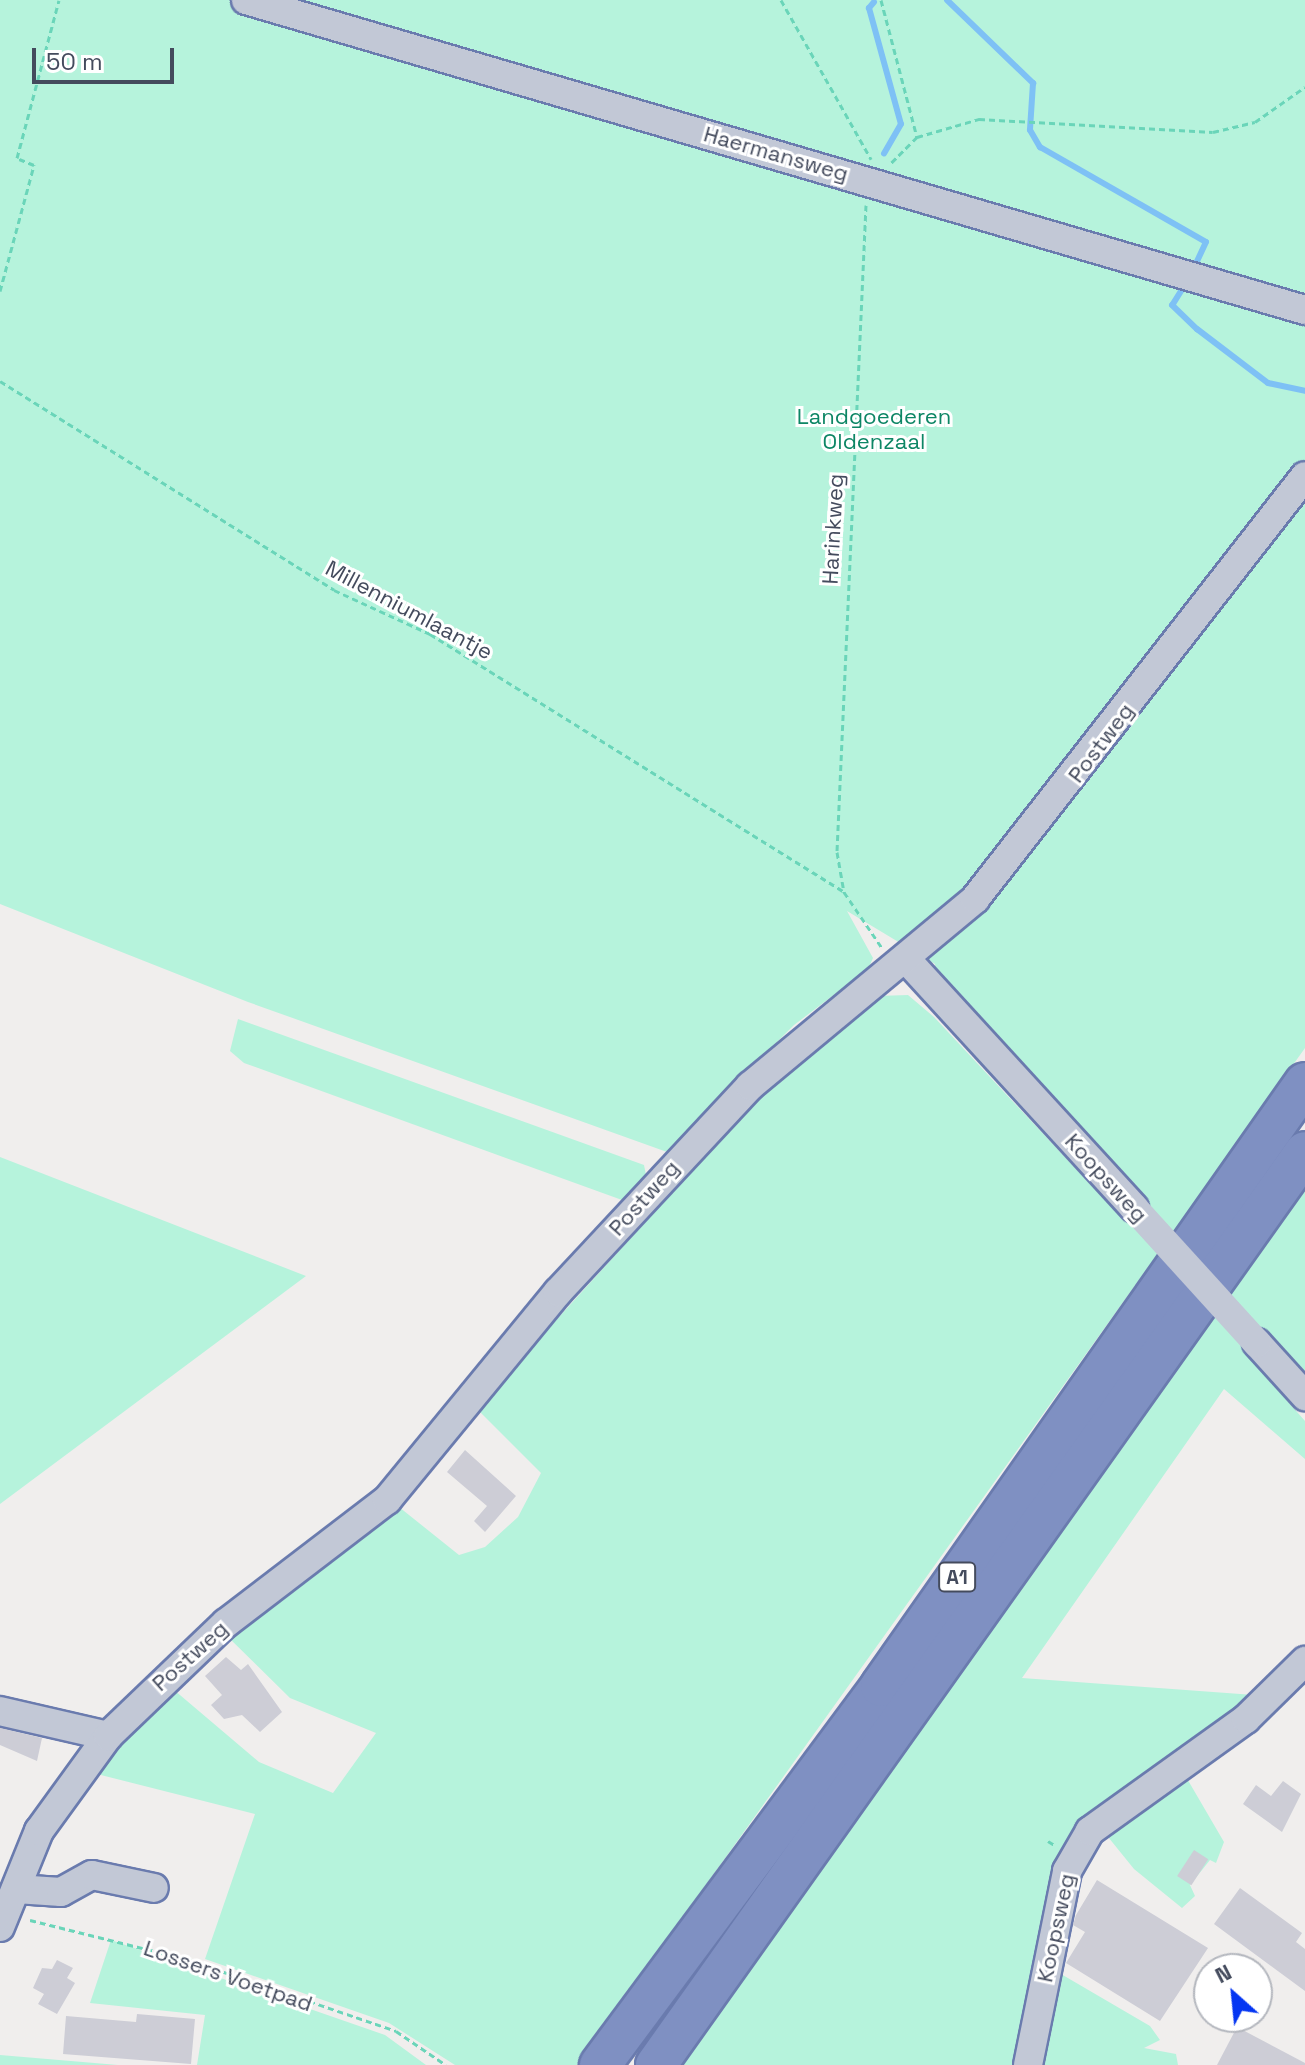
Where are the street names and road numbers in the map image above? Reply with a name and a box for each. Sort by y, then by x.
street label: Haermansweg [701,121,851,187]
street label: Harinkweg [817,473,849,585]
street label: Millenniumlaantje [321,555,497,665]
street label: Postweg [1063,698,1139,788]
street label: Koopsweg [1059,1128,1153,1228]
street label: Postweg [603,1155,685,1241]
road number: A1 [937,1561,977,1593]
street label: Postweg [147,1615,233,1697]
street label: Koopsweg [1032,1871,1080,1985]
street label: Lossers Voetpad [140,1935,316,2017]

